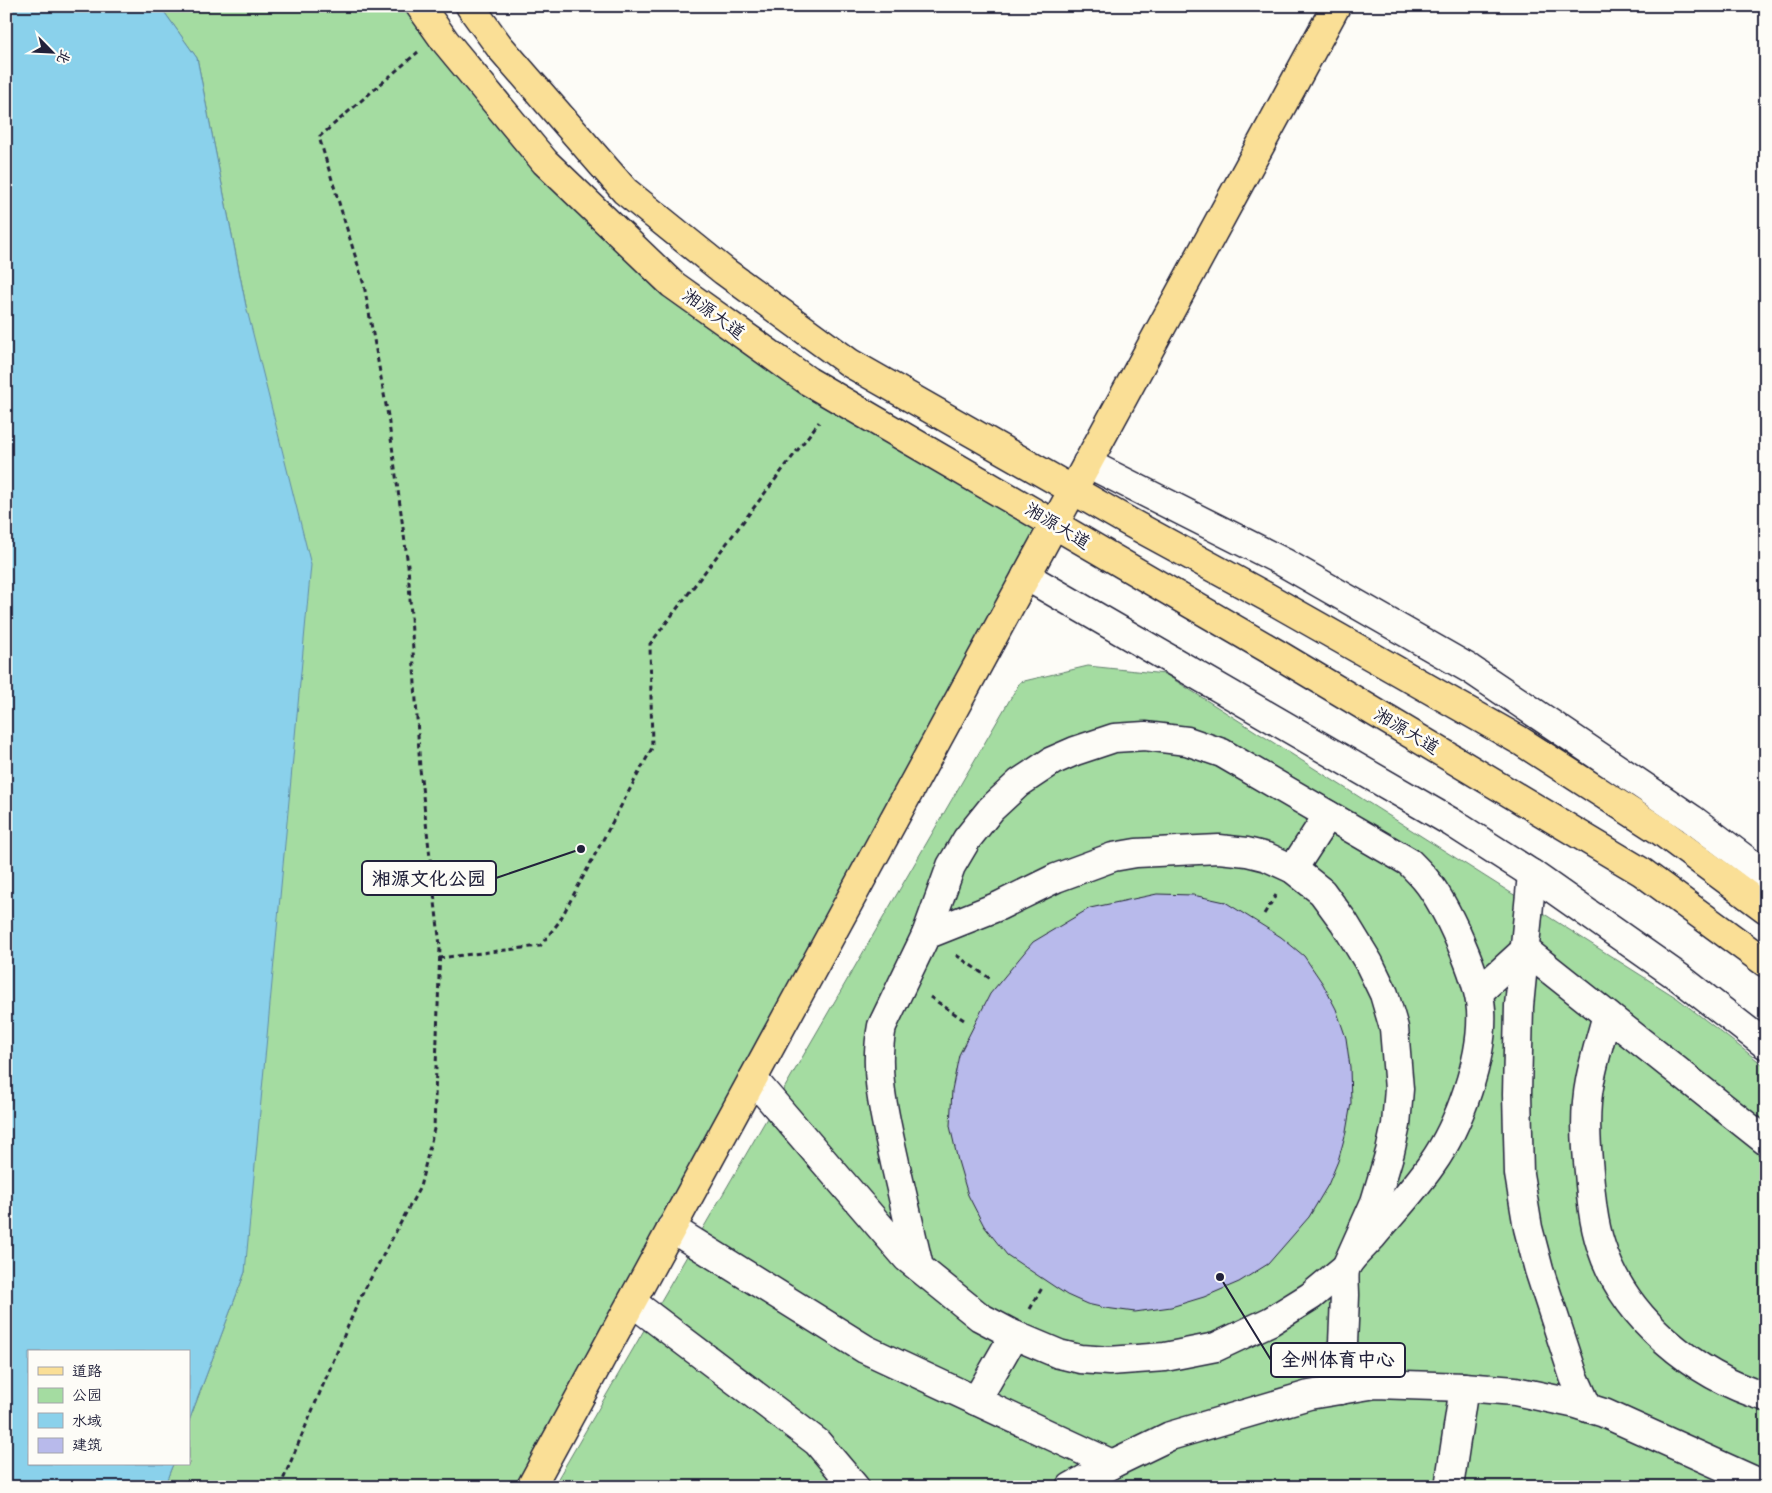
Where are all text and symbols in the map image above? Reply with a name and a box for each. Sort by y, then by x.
north arrow [28,28,78,78]
text: 北 [53,47,74,67]
street label: 湘源大道 [678,285,749,344]
street label: 湘源大道 [1021,499,1094,554]
street label: 湘源大道 [1370,704,1443,759]
callout: 湘源文化公园 [362,861,496,895]
text: 湘源文化公园 [372,868,486,890]
callout: 全州体育中心 [1271,1343,1405,1377]
text: 全州体育中心 [1281,1349,1395,1371]
legend [28,1350,190,1466]
text: 道路 [72,1362,102,1380]
text: 公园 [72,1386,102,1404]
text: 水域 [72,1412,102,1430]
text: 建筑 [72,1436,102,1454]

